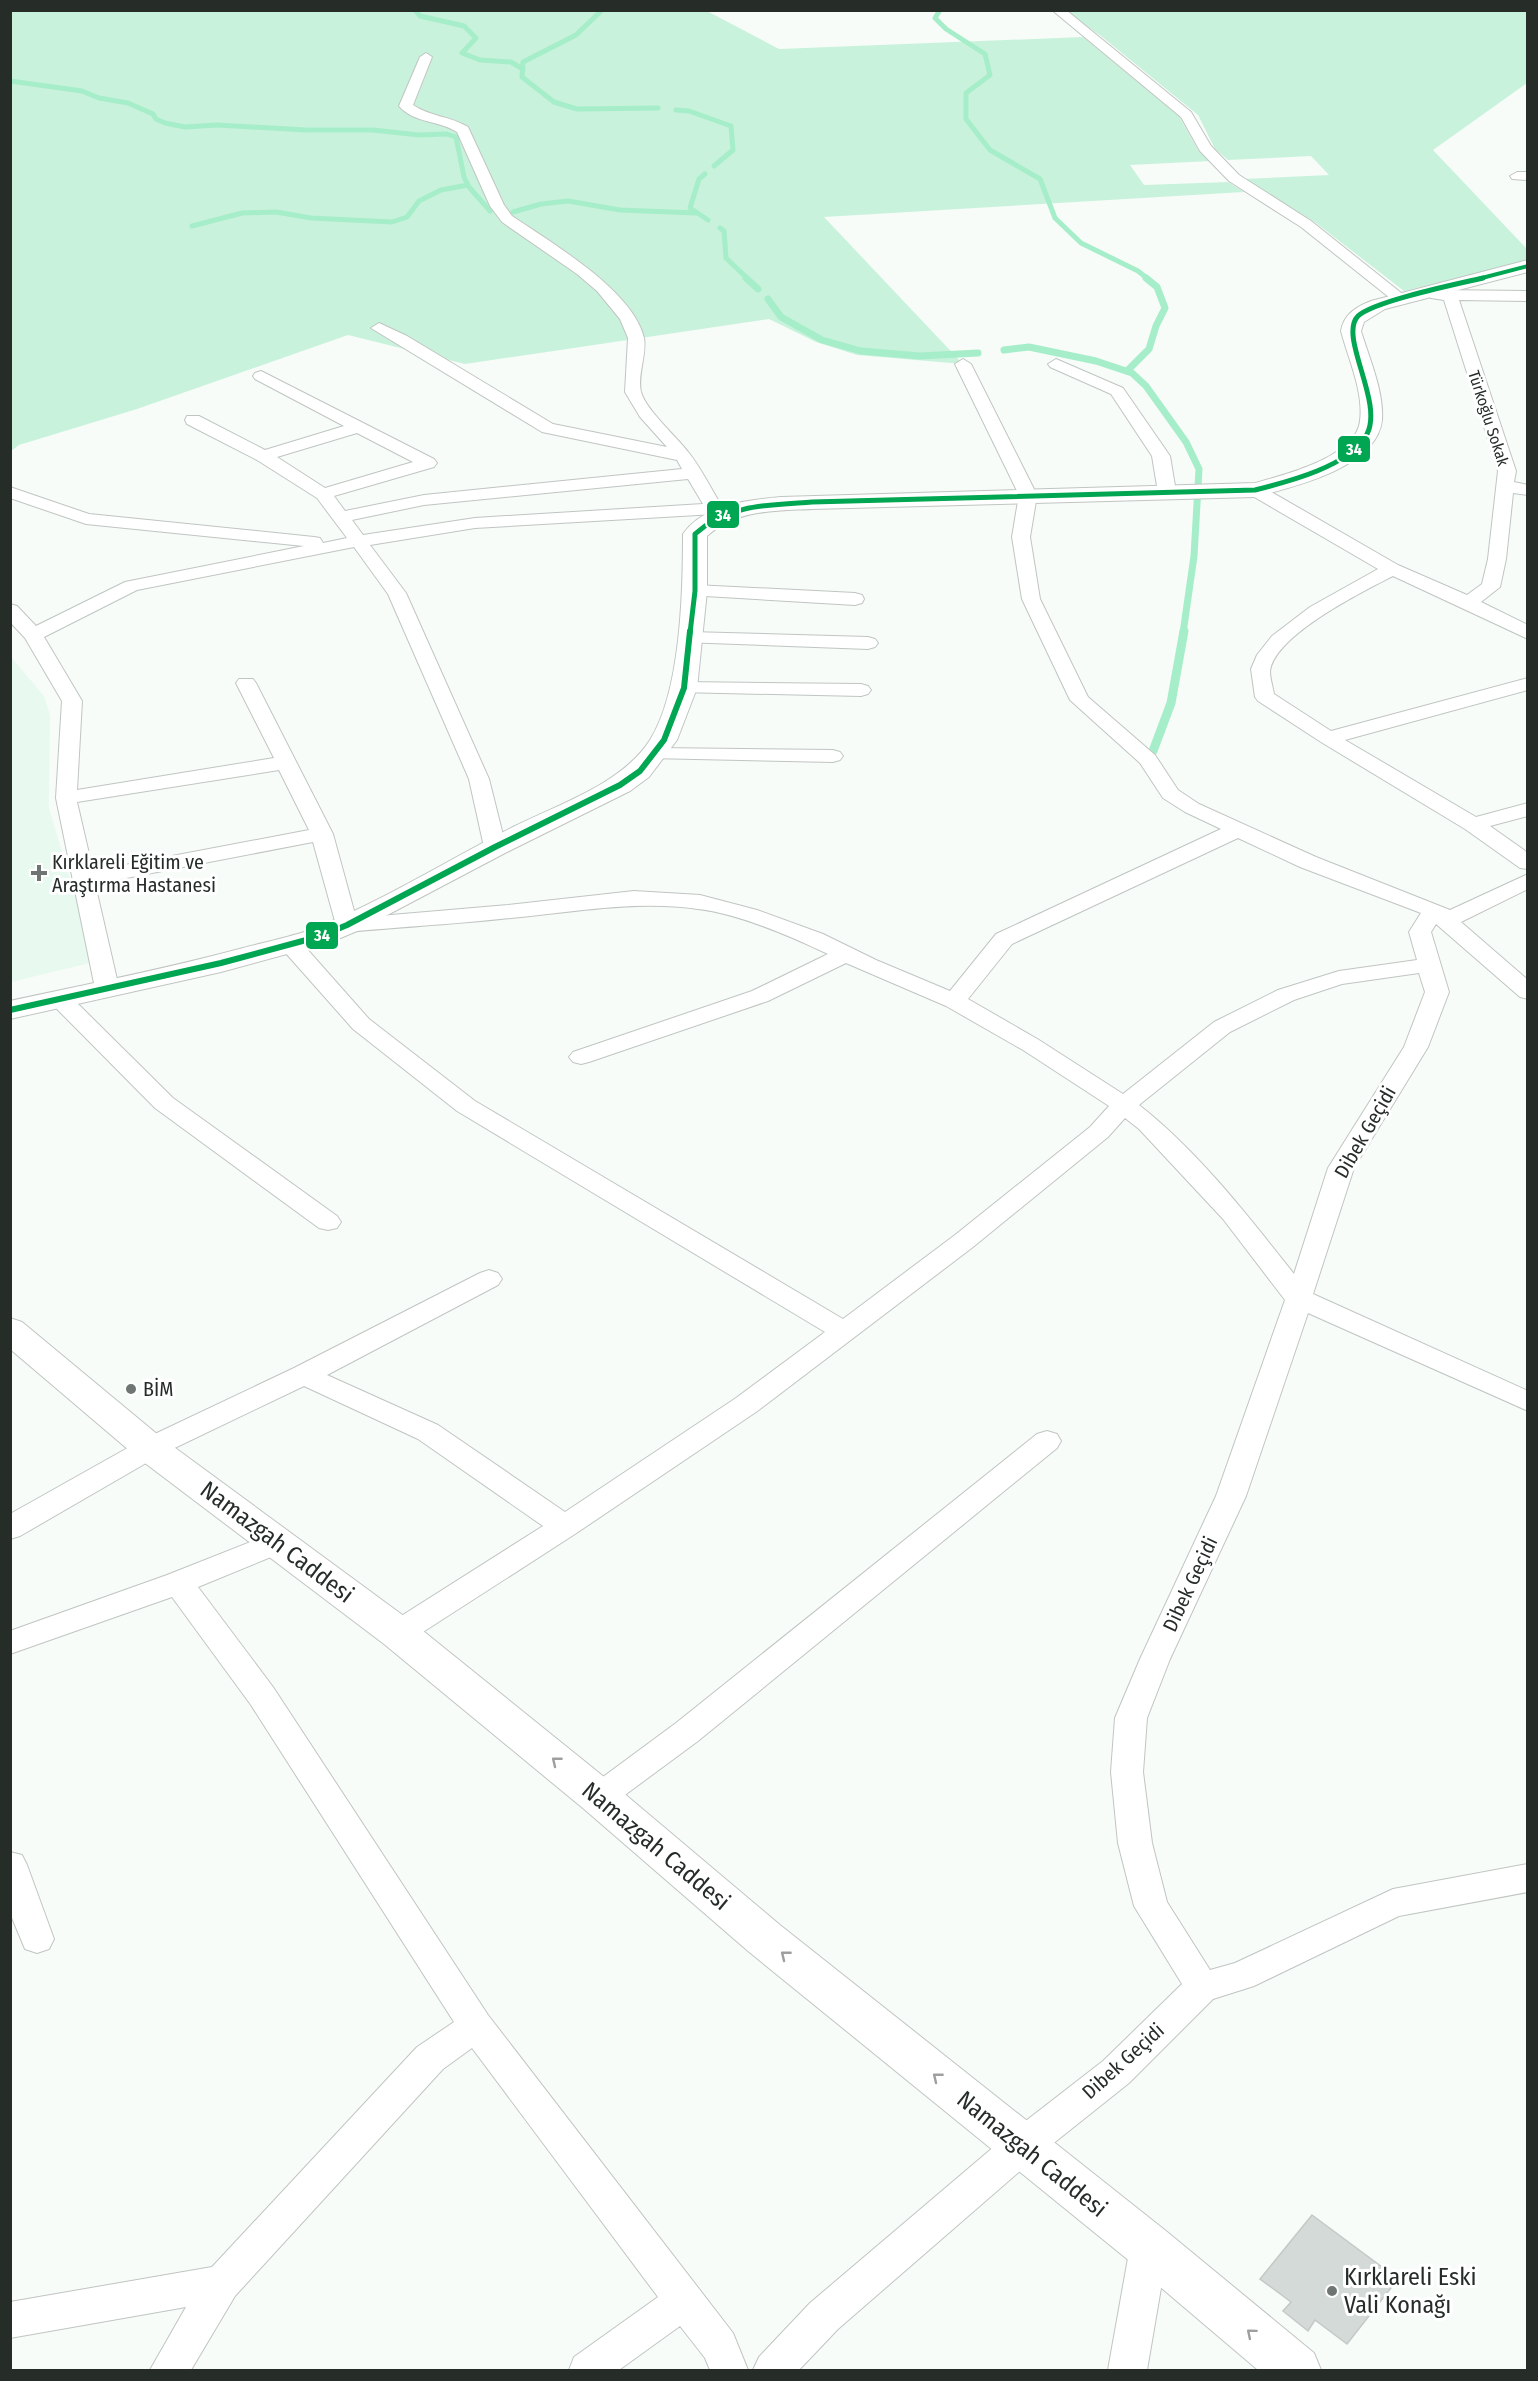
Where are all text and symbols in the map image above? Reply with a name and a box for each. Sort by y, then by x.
street label: Türkoğlu Sokak [1464,368,1513,469]
line badge: 34 [1337,435,1371,463]
text: 34 [1345,440,1362,459]
line badge: 34 [706,500,740,529]
text: 34 [714,506,731,525]
place label: Kırklareli Eğitim ve Araştırma Hastanesi [52,850,216,898]
marker: Kırklareli Eğitim ve Araştırma Hastanesi [30,864,48,882]
line badge: 34 [305,921,339,950]
text: 34 [313,926,330,945]
street label: Dibek Geçidi [1329,1082,1401,1182]
place label: BİM [143,1377,173,1401]
marker: BİM [124,1382,138,1396]
street label: Namazgah Caddesi [195,1475,359,1609]
street label: Dibek Geçidi [1158,1533,1222,1635]
one-way arrow [552,1758,563,1769]
street label: Namazgah Caddesi [576,1776,736,1916]
one-way arrow [781,1951,792,1962]
street label: Dibek Geçidi [1077,2018,1169,2104]
one-way arrow [933,2074,944,2085]
street label: Namazgah Caddesi [952,2085,1112,2223]
place label: Kırklareli Eski Vali Konağı [1344,2263,1476,2319]
marker: Kırklareli Eski Vali Konağı [1325,2284,1339,2298]
one-way arrow [1247,2329,1258,2340]

